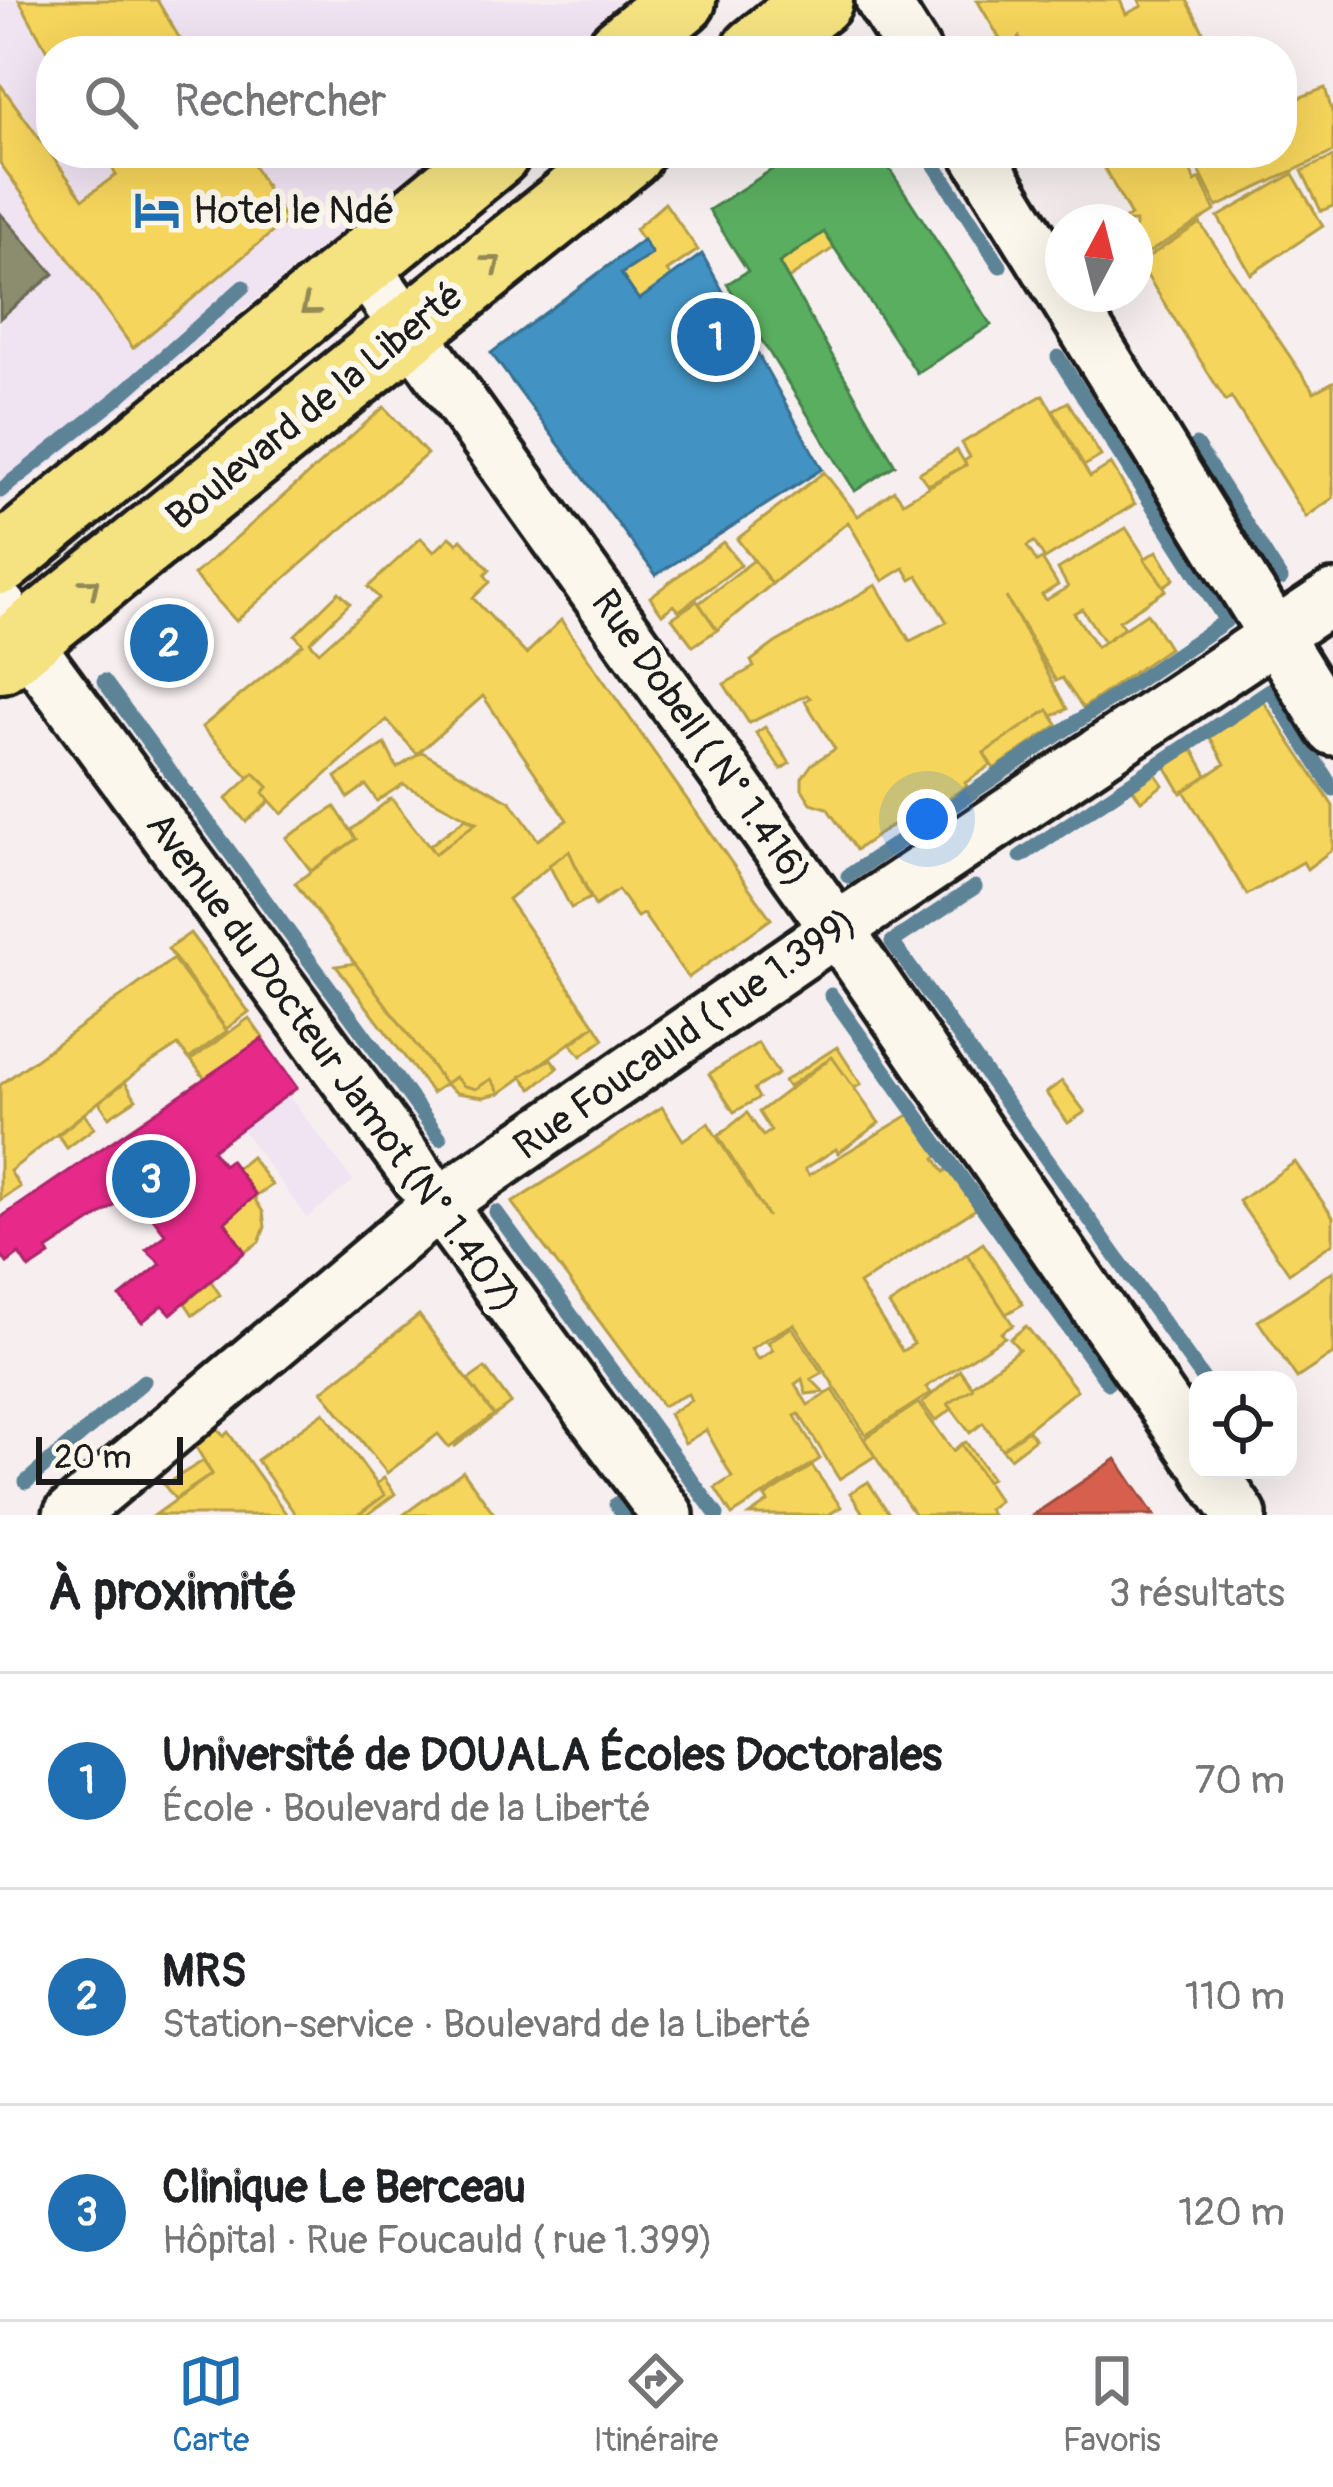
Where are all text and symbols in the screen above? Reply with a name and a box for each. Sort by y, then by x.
search box [36,36,1297,168]
icon: search [78,69,144,135]
text: Rechercher [174,74,387,130]
hotel icon: Hotel le Ndé [132,185,182,235]
place label: Hotel le Ndé [193,186,395,235]
north arrow [1045,204,1153,312]
one-way arrow [480,256,502,277]
street label: Boulevard de la Liberté [156,271,474,541]
pin: 1 [677,292,755,382]
one-way arrow [300,293,322,315]
one-way arrow [77,579,99,600]
street label: Rue Dobell ( N° 1.416) [580,580,822,896]
pin: 2 [130,598,208,688]
your location [897,789,957,849]
street label: Avenue du Docteur Jamot (N° 1.407) [135,802,531,1322]
street label: Rue Foucauld ( rue 1.399) [504,897,866,1171]
pin: 3 [112,1134,190,1224]
map controls [1189,1371,1297,1479]
button: locate [1189,1371,1297,1479]
scale bar [36,1431,183,1484]
text: 20 m [54,1437,131,1478]
text: À proximité [48,1561,297,1625]
text: 3 résultats [1109,1569,1285,1618]
text: Université de DOUALA Écoles Doctorales [162,1728,942,1784]
text: 1 [79,1756,95,1805]
text: 70 m [1195,1756,1285,1805]
text: École · Boulevard de la Liberté [162,1784,651,1833]
text: MRS [162,1944,247,2000]
text: 2 [76,1972,98,2021]
text: 110 m [1185,1972,1285,2021]
text: Station-service · Boulevard de la Liberté [162,2000,811,2049]
text: Clinique Le Berceau [162,2160,526,2216]
text: 3 [76,2188,98,2237]
text: 120 m [1178,2188,1285,2237]
text: Hôpital · Rue Foucauld ( rue 1.399) [162,2216,713,2265]
tab: Carte [172,2348,249,2461]
tab: Itinéraire [594,2348,718,2461]
tab: Favoris [1063,2348,1161,2461]

